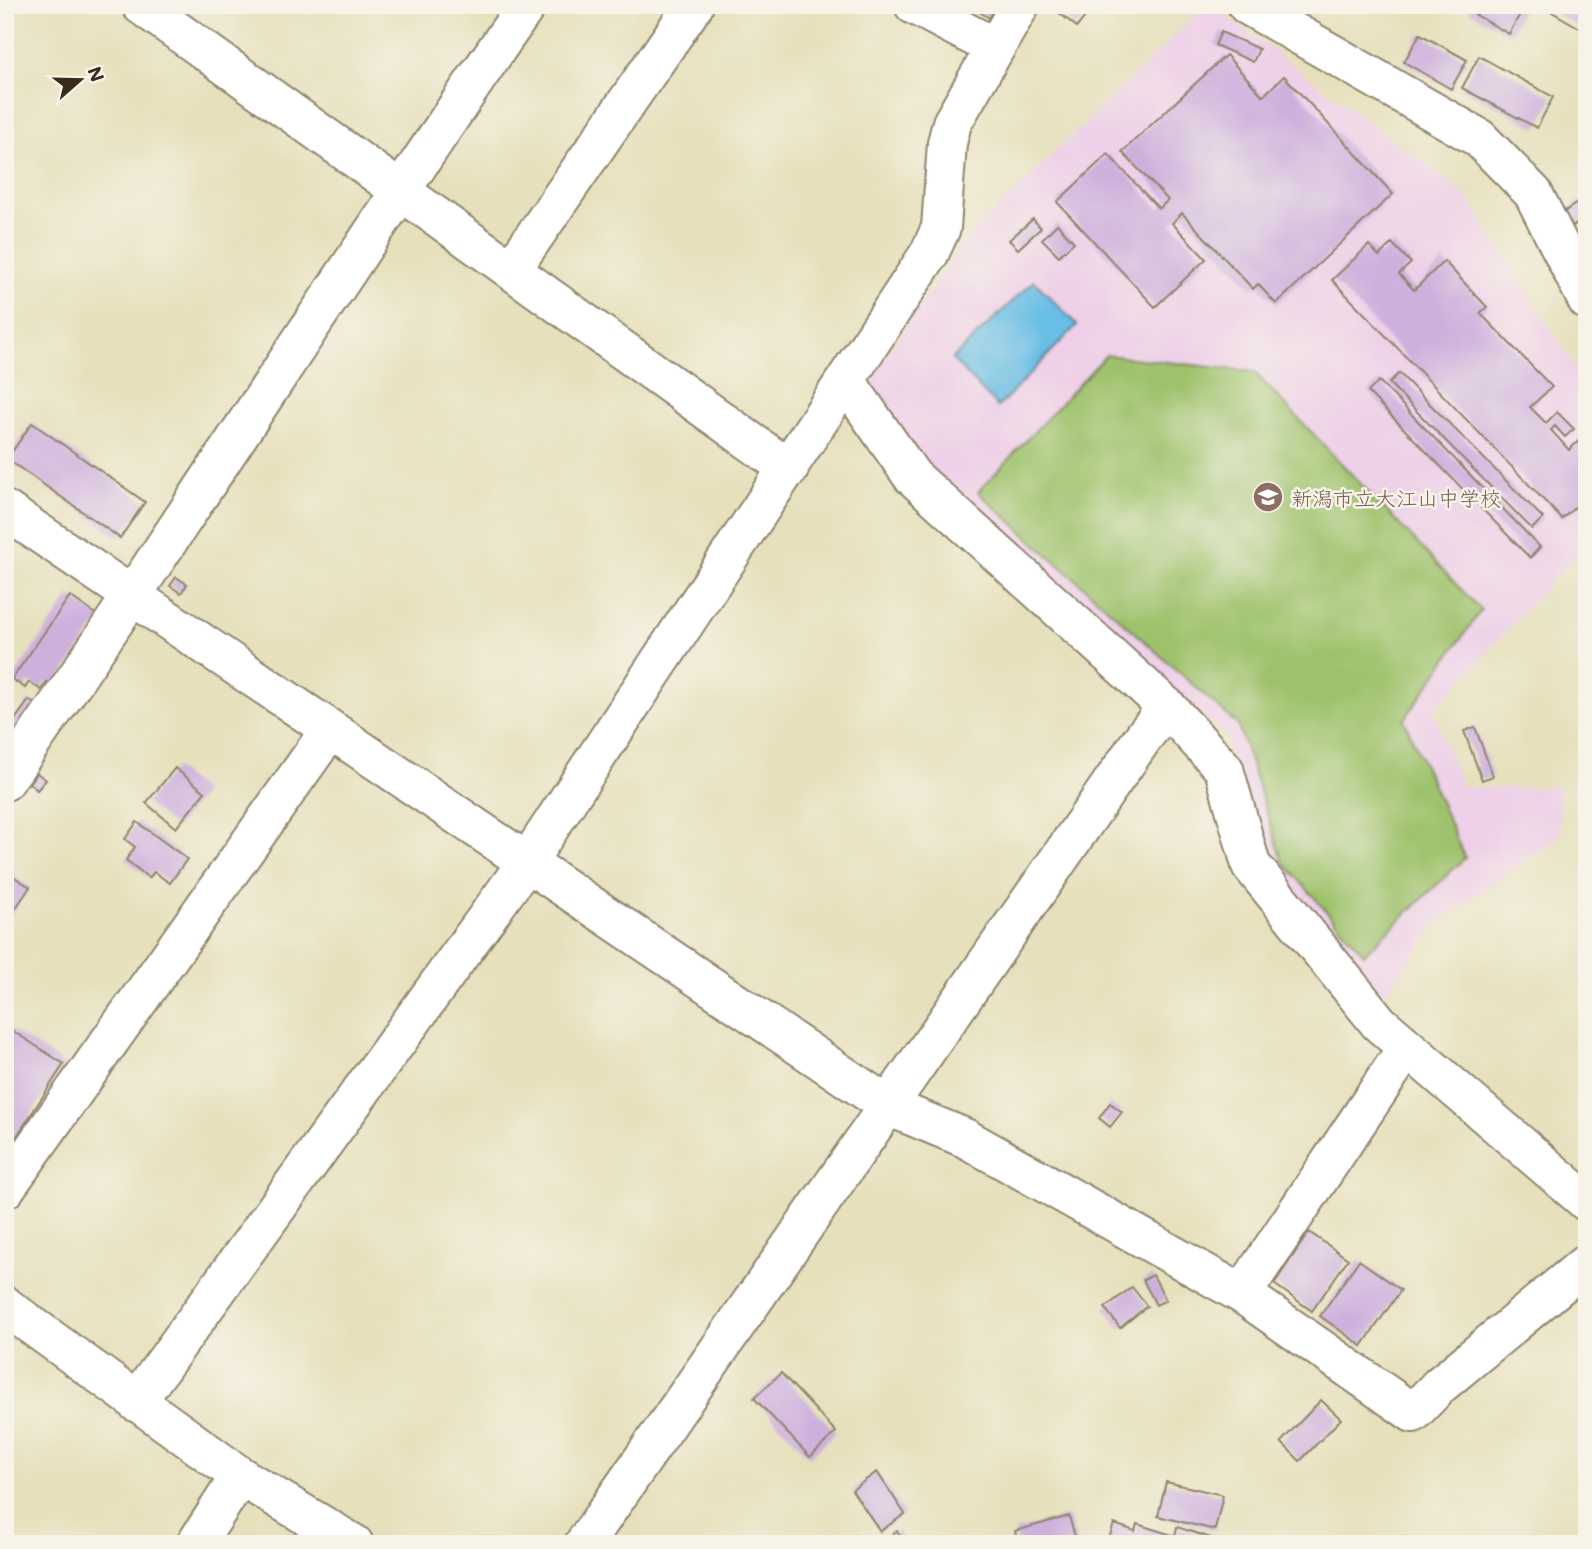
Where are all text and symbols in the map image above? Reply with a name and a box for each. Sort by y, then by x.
north arrow [46,46,116,116]
text: N [82,63,111,85]
school or university icon: 新潟市立大江山中学校 [1251,480,1285,514]
place label: 新潟市立大江山中学校 [1291,484,1501,511]

